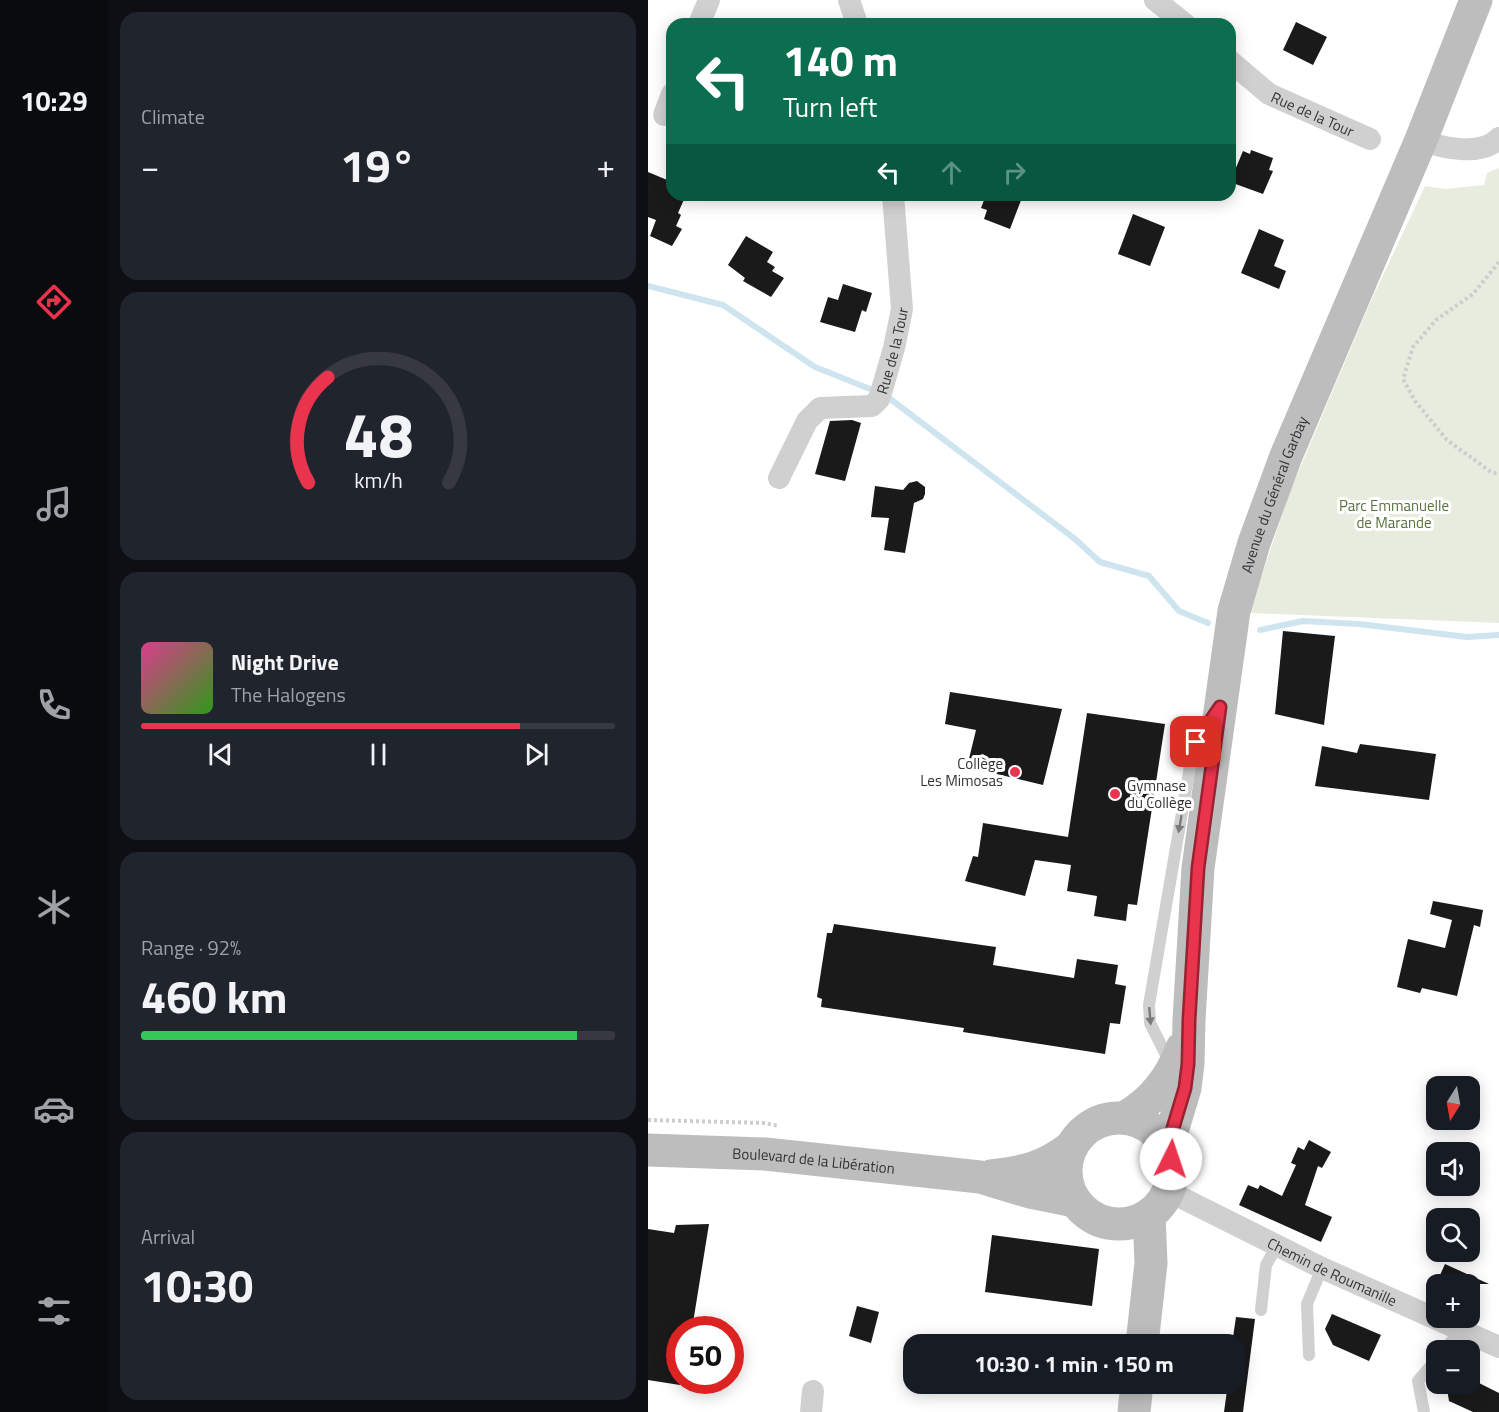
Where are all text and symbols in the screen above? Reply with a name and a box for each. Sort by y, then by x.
text: 140 m [783,28,898,92]
icon: left [684,42,762,120]
text: 10:29 [20,80,88,121]
street label: Rue de la Tour [1268,85,1358,142]
text: Turn left [783,86,877,127]
text: Climate [141,101,205,132]
text: 19° [340,131,416,199]
text: − [141,141,159,191]
text: + [597,141,615,191]
icon: left [872,156,905,189]
icon: ahead [935,156,968,189]
icon: right [998,156,1031,189]
icon: directions [33,281,75,323]
street label: Rue de la Tour [870,305,914,397]
text: 48 [343,386,413,481]
street label: Avenue du Général Garbay [1234,412,1313,576]
text: km/h [354,464,402,496]
icon: music [33,483,75,525]
park label: Parc Emmanuelle de Marande [1339,494,1449,534]
text: Night Drive [231,645,339,679]
text: The Halogens [231,679,346,710]
icon: phone [33,684,75,726]
pin [1170,716,1221,767]
icon: arrive [1179,725,1212,758]
icon: previous [204,738,237,771]
icon: pause [362,738,395,771]
icon: next [520,738,553,771]
place label: Collège Les Mimosas [920,752,1003,792]
marker: Collège Les Mimosas [1008,765,1022,779]
place label: Gymnase du Collège [1127,774,1192,814]
marker: Gymnase du Collège [1108,787,1122,801]
one-way arrow [1175,814,1184,833]
icon: climate [33,886,75,928]
text: Range · 92% [141,932,241,963]
text: 460 km [141,962,287,1030]
one-way arrow [1145,1007,1155,1026]
north arrow [1426,1076,1480,1130]
map controls [1426,1076,1480,1394]
icon: car [33,1088,75,1130]
position arrow [1139,1127,1203,1191]
street label: Boulevard de la Libération [732,1141,896,1179]
button: sound [1426,1142,1480,1196]
button: search [1426,1208,1480,1262]
text: Arrival [141,1221,195,1252]
street label: Chemin de Roumanille [1264,1231,1401,1312]
text: 10:30 [141,1251,253,1319]
button: + [1426,1274,1480,1328]
icon: filters [33,1290,75,1332]
speed limit sign: 50 [666,1316,744,1394]
button: − [1426,1340,1480,1394]
text: 10:30 · 1 min · 150 m [974,1347,1174,1381]

